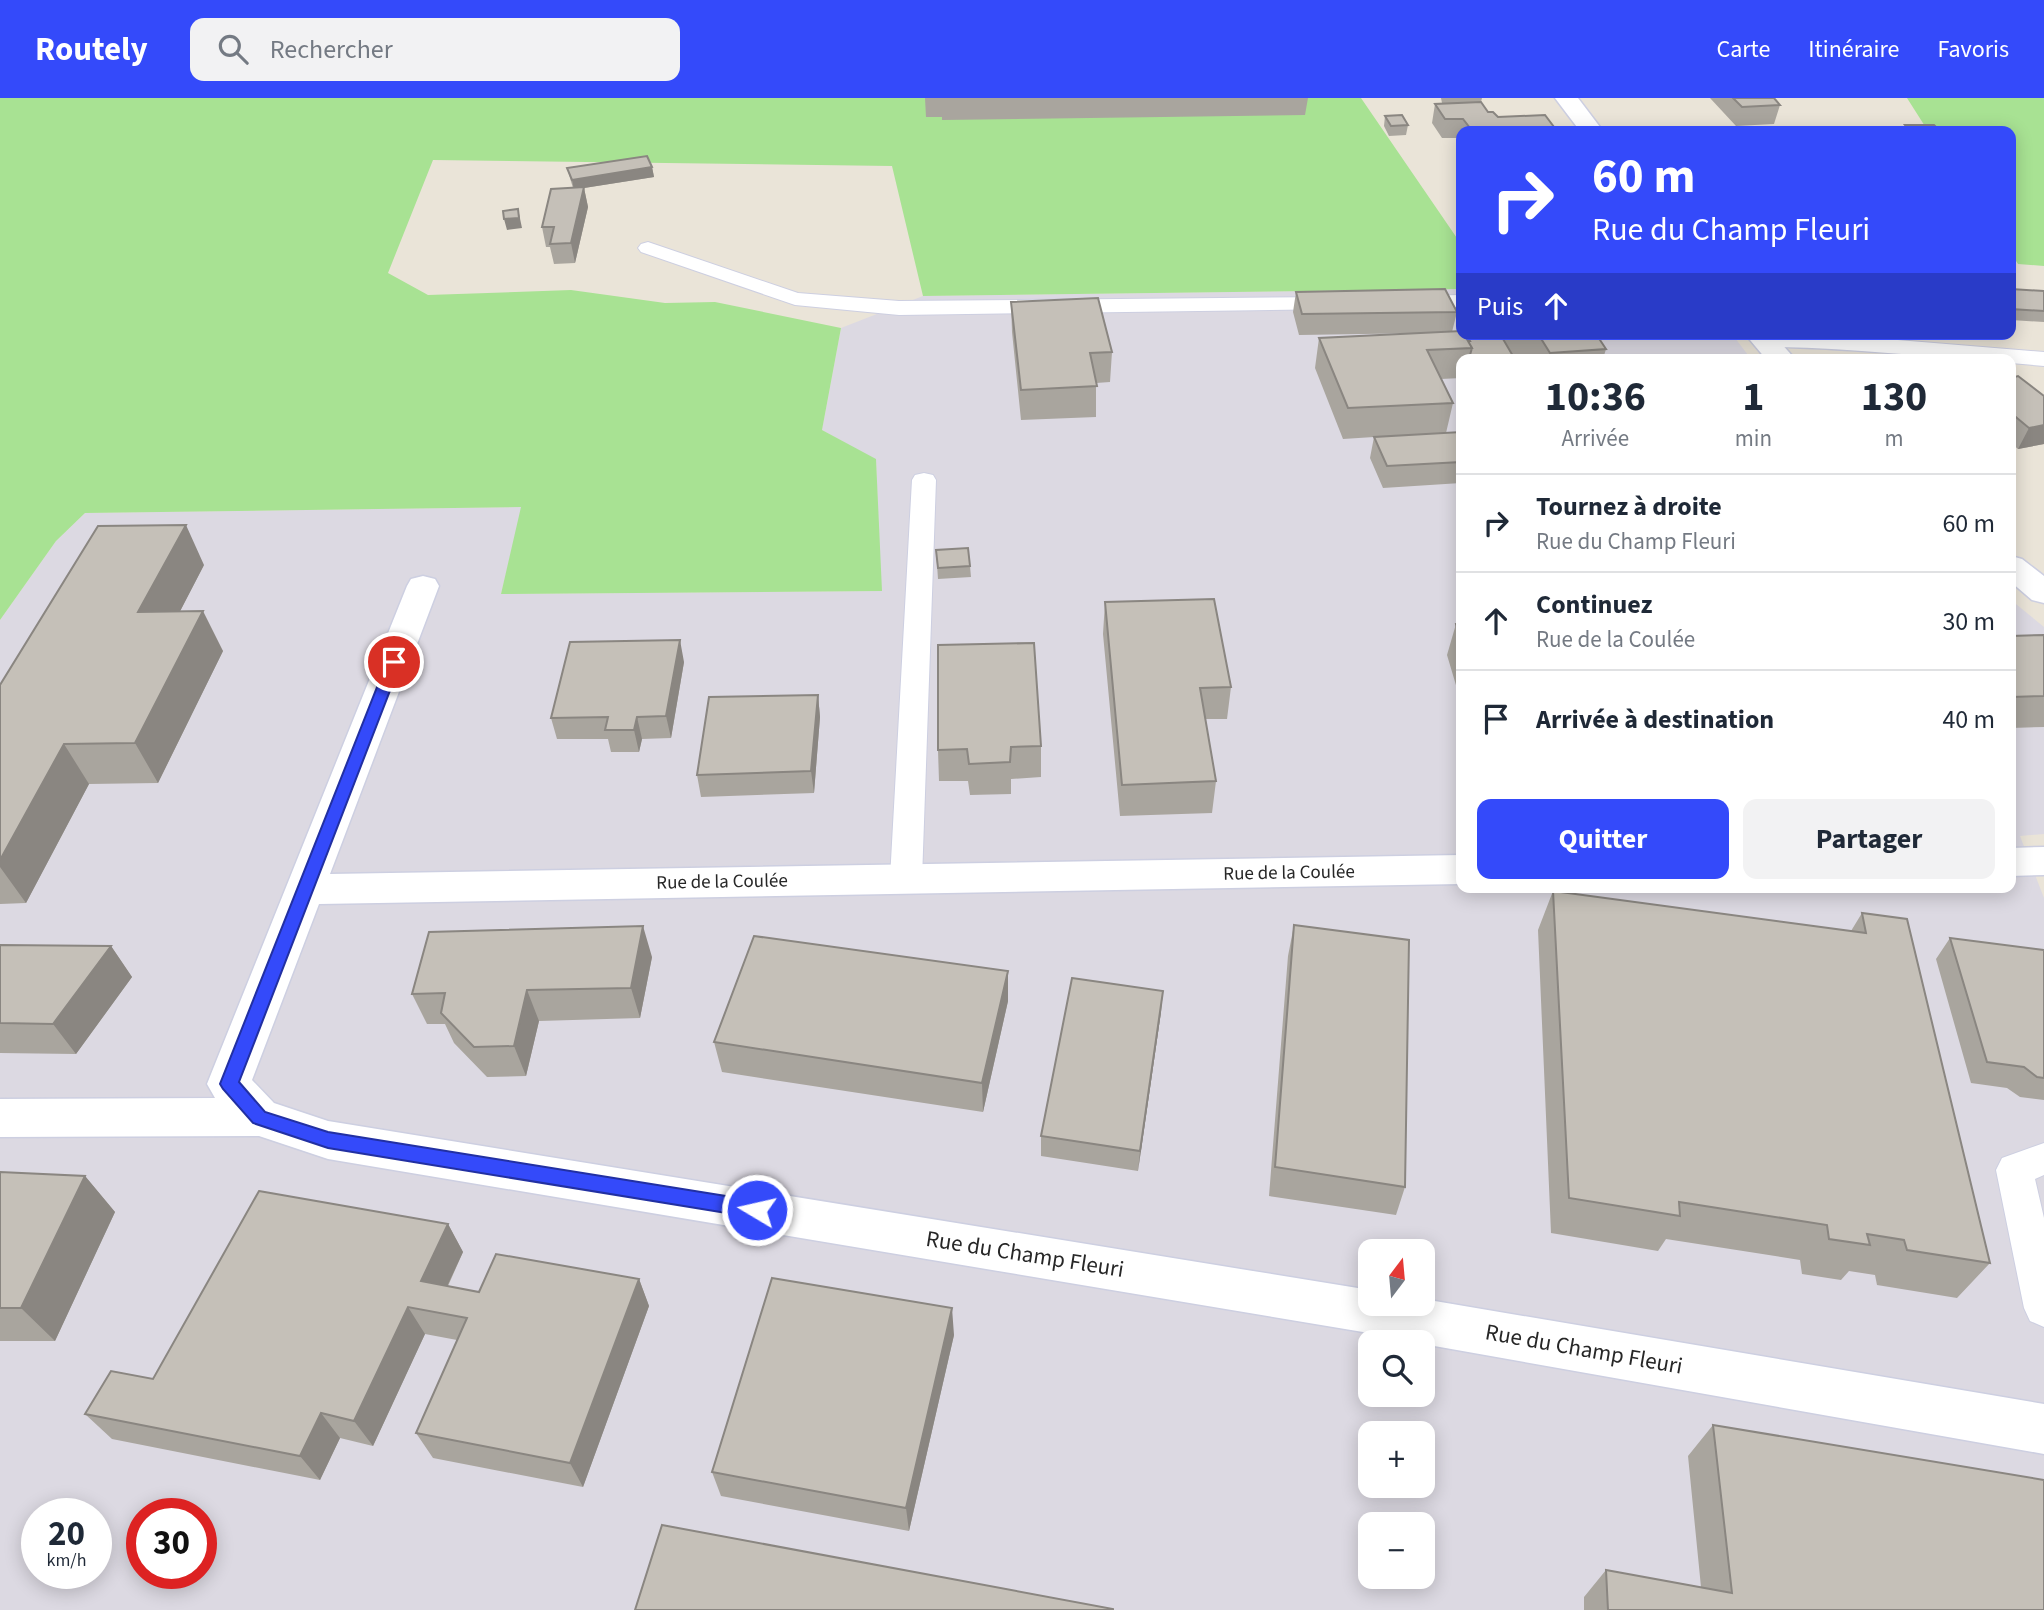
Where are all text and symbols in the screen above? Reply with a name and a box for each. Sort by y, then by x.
search box [190,18,680,81]
text: Routely [35,26,148,73]
icon: search [214,30,252,68]
text: Rechercher [270,31,393,68]
text: Carte [1716,32,1770,67]
text: Itinéraire [1808,32,1899,67]
text: Favoris [1937,32,2009,67]
text: 60 m [1592,142,1696,212]
icon: right [1477,154,1568,245]
text: Rue du Champ Fleuri [1592,207,1870,253]
icon: ahead [1537,287,1575,325]
text: Puis [1477,288,1523,325]
text: 10:36 [1545,367,1646,427]
text: 1 [1742,367,1764,427]
text: 130 [1861,367,1927,427]
text: Arrivée [1562,422,1629,455]
text: min [1735,422,1772,455]
text: m [1884,422,1904,455]
text: Tournez à droite [1536,488,1722,525]
icon: right [1477,504,1515,542]
text: 60 m [1942,505,1995,542]
text: Rue du Champ Fleuri [1536,525,1736,558]
text: Continuez [1536,586,1652,623]
icon: ahead [1477,602,1515,640]
text: 30 m [1942,603,1995,640]
text: Rue de la Coulée [1536,623,1695,656]
pin [364,632,424,692]
icon: arrive [375,643,413,681]
icon: arrive [1477,700,1515,738]
text: Arrivée à destination [1536,701,1774,738]
text: 40 m [1942,701,1995,738]
button: Quitter [1477,799,1729,879]
button: Partager [1743,799,1995,879]
street label: Rue de la Coulée [1223,858,1355,888]
street label: Rue de la Coulée [656,867,788,897]
position arrow [720,1173,794,1247]
street label: Rue du Champ Fleuri [924,1222,1126,1286]
north arrow [1358,1239,1435,1316]
map controls [1358,1239,1435,1589]
street label: Rue du Champ Fleuri [1483,1315,1685,1383]
button: search [1358,1330,1435,1407]
button: + [1358,1421,1435,1498]
speed limit sign: 30 [126,1498,217,1589]
text: 20 [48,1509,85,1559]
button: − [1358,1512,1435,1589]
text: km/h [47,1548,86,1573]

